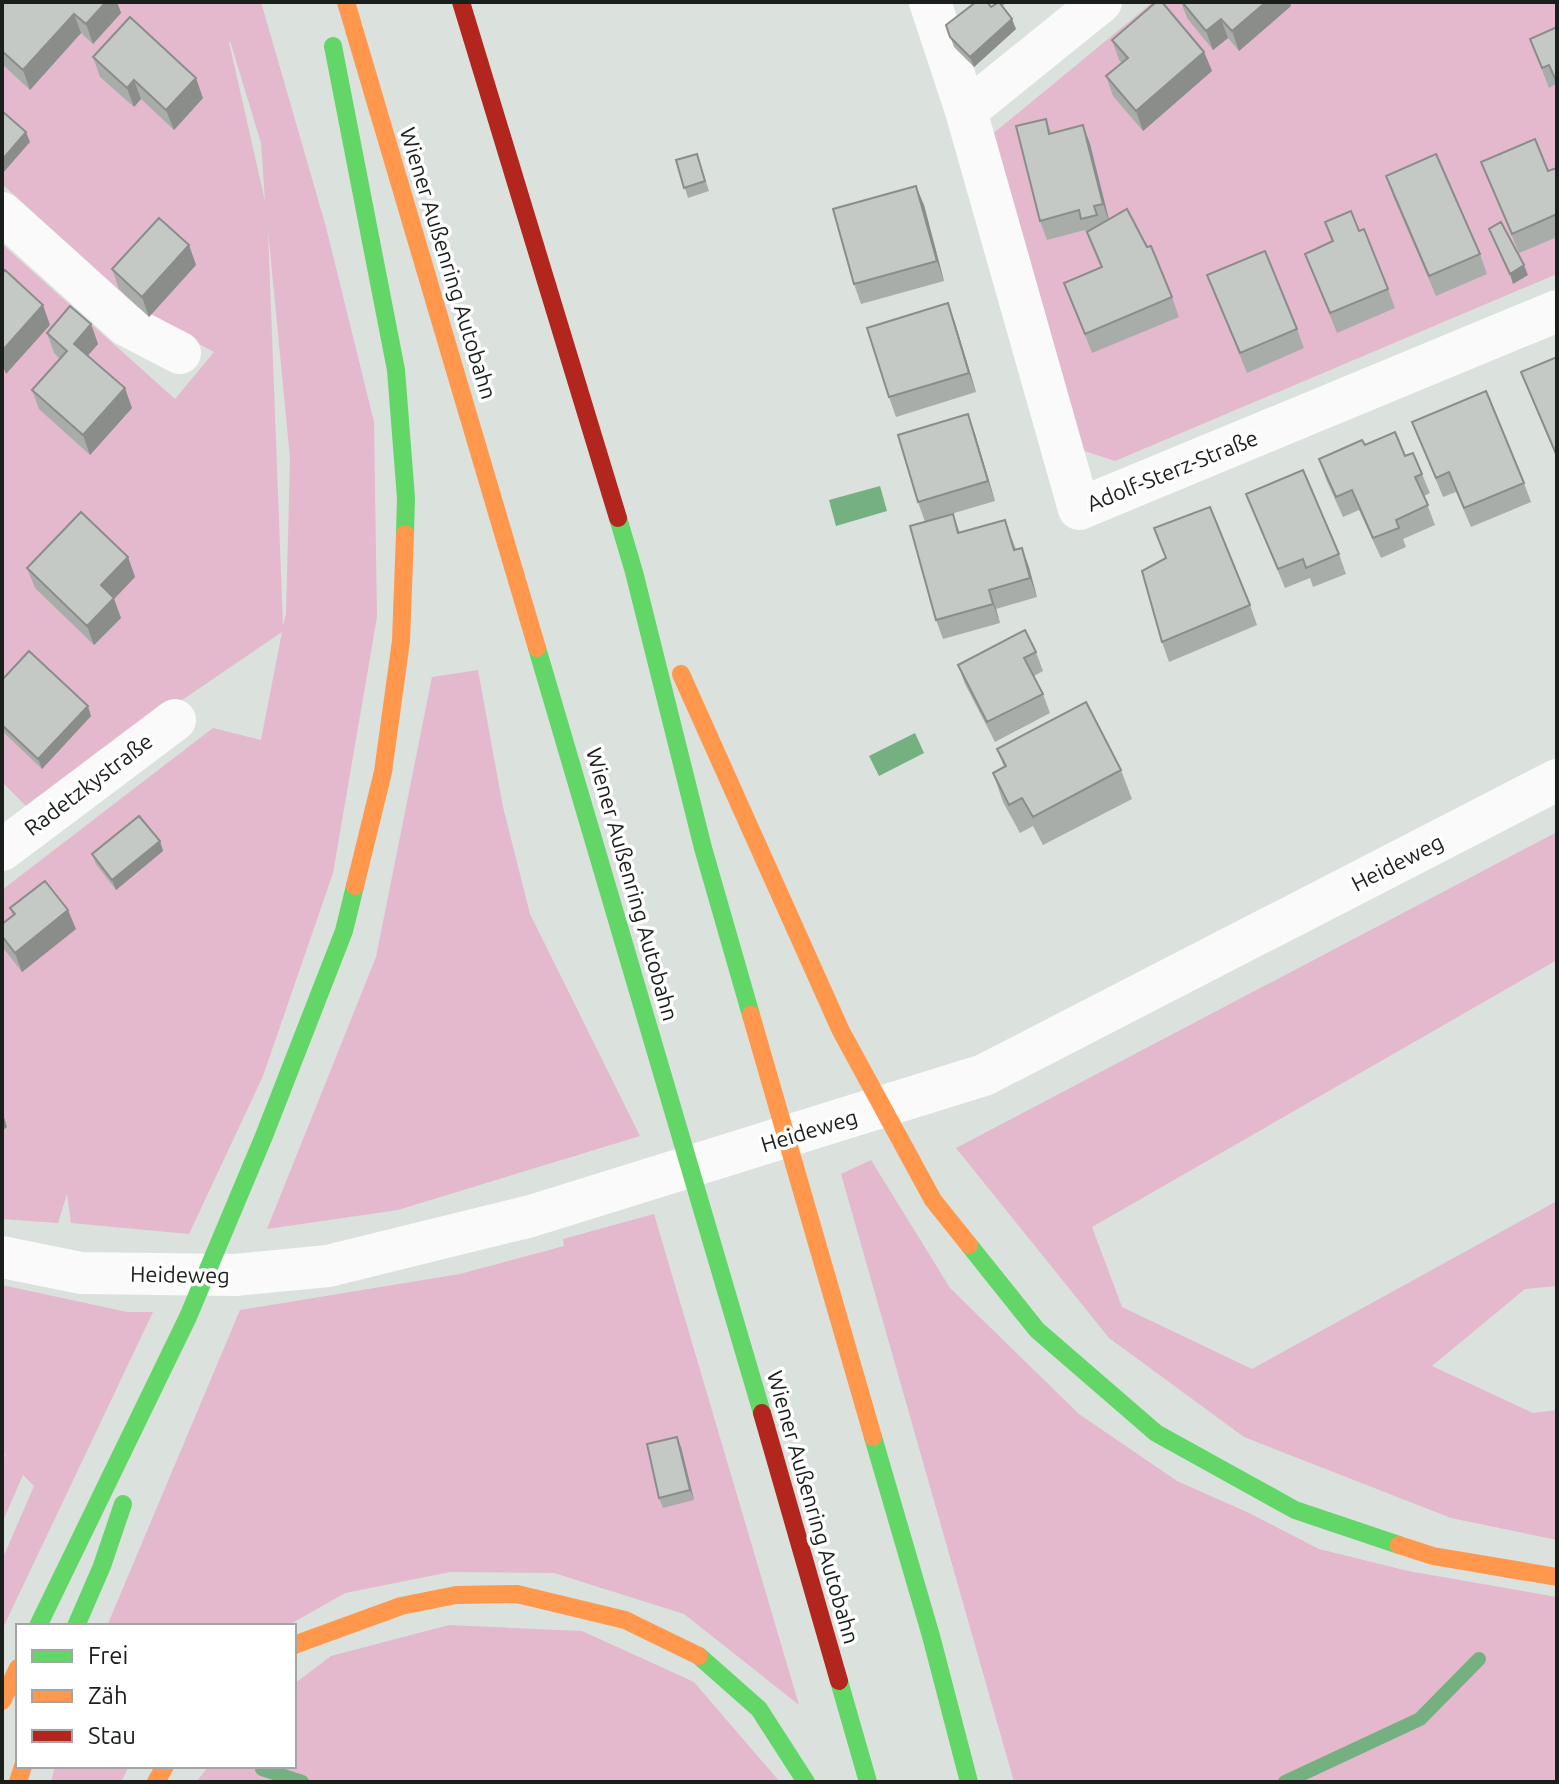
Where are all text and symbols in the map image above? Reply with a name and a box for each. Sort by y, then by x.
street label: Wiener Außenring Autobahn [396,124,502,402]
street label: Adolf-Sterz-Straße [1083,424,1261,516]
street label: Radetzkystraße [19,728,157,840]
street label: Wiener Außenring Autobahn [582,745,684,1023]
street label: Heideweg [1347,828,1447,896]
street label: Heideweg [758,1103,860,1157]
street label: Heideweg [130,1261,230,1287]
street label: Wiener Außenring Autobahn [763,1368,865,1646]
legend [16,1624,296,1768]
text: Frei [88,1642,128,1669]
text: Zäh [88,1682,128,1709]
text: Stau [88,1722,136,1749]

